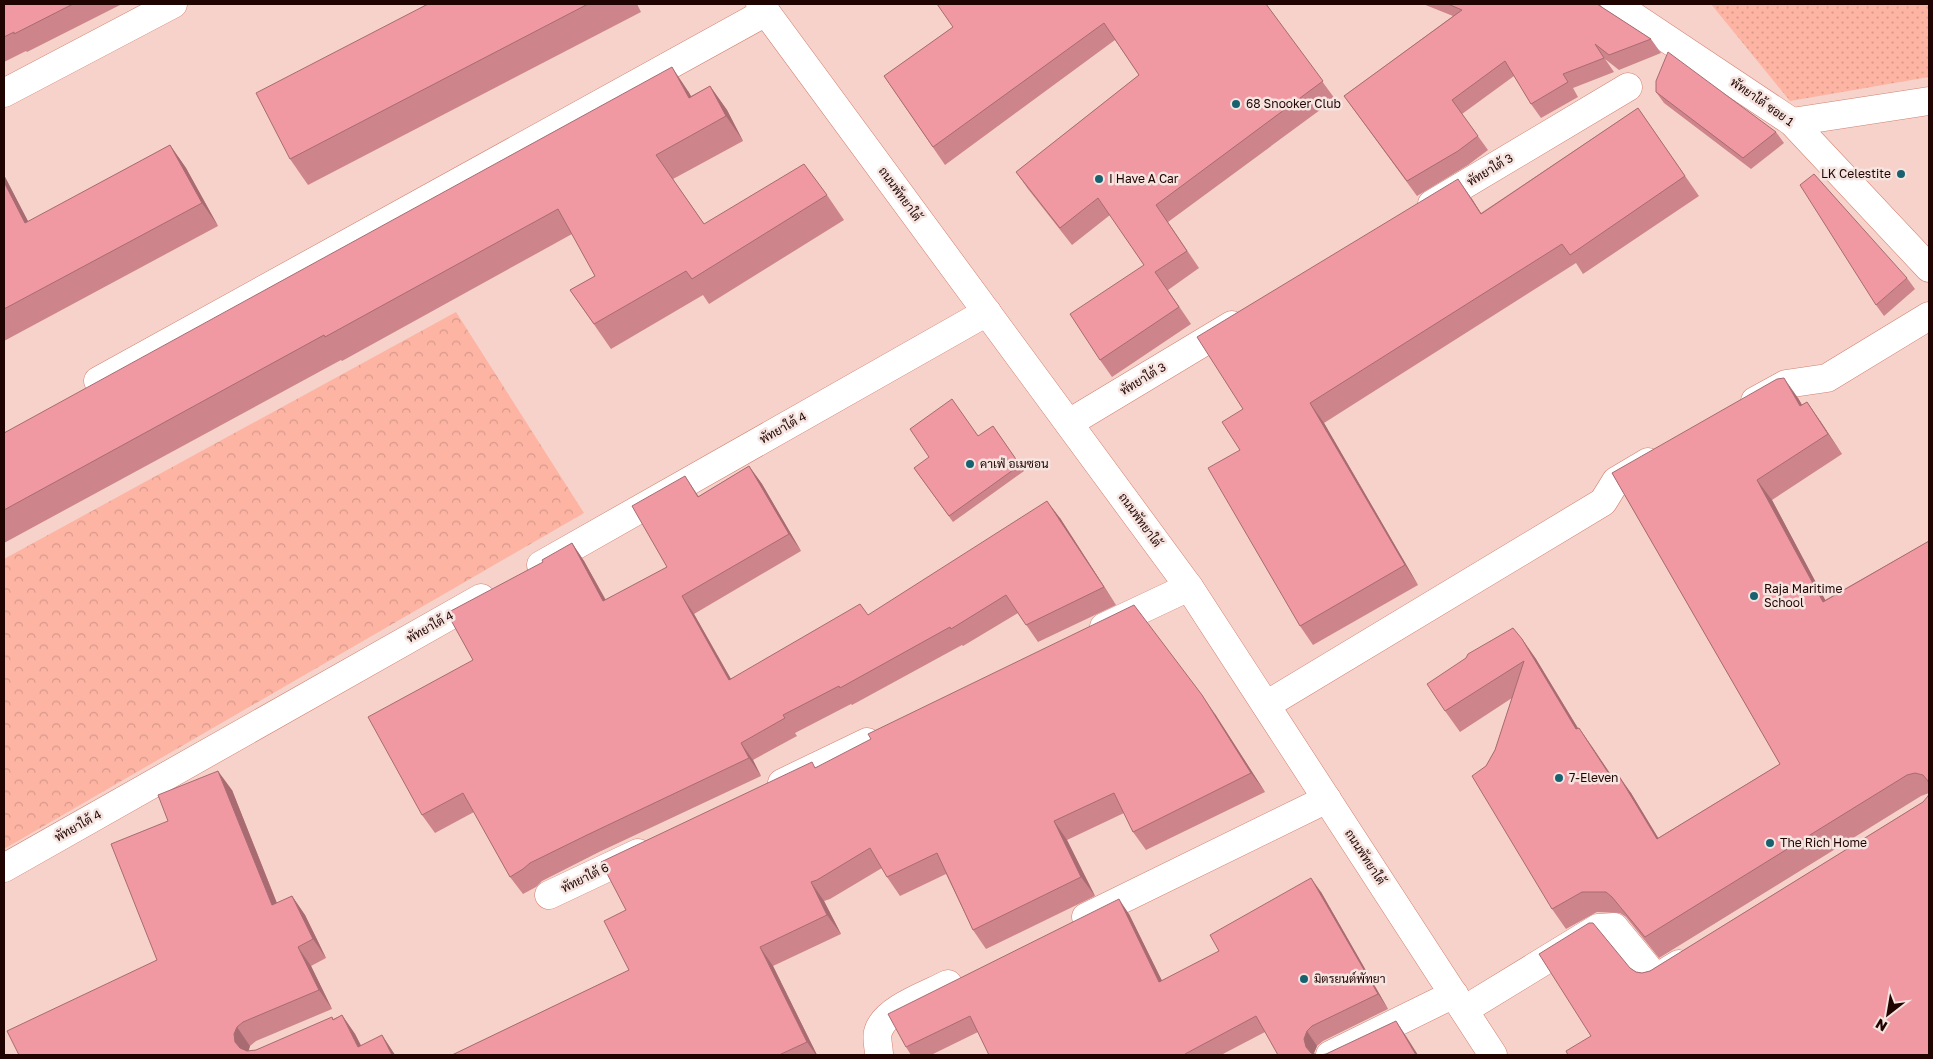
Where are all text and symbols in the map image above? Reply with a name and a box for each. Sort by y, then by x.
street label: พัทยาใต้ ซอย 1 [1728,74,1797,129]
place label: 68 Snooker Club [1246,96,1341,111]
marker: 68 Snooker Club [1230,98,1242,110]
street label: พัทยาใต้ 3 [1464,150,1515,189]
street label: ถนนพัทยาใต้ [876,164,926,224]
place label: LK Celestite [1821,166,1891,181]
marker: LK Celestite [1895,168,1907,180]
place label: I Have A Car [1109,171,1179,186]
marker: I Have A Car [1093,173,1105,185]
street label: พัทยาใต้ 3 [1117,359,1168,398]
street label: พัทยาใต้ 4 [757,409,809,447]
place label: คาเฟ่ อเมซอน [980,456,1049,471]
marker: คาเฟ่ อเมซอน [964,458,976,470]
street label: ถนนพัทยาใต้ [1116,490,1166,550]
place label: Raja Maritime School [1764,581,1842,610]
marker: Raja Maritime School [1748,590,1760,602]
street label: พัทยาใต้ 4 [404,608,456,646]
place label: 7-Eleven [1569,770,1619,785]
marker: 7-Eleven [1553,772,1565,784]
street label: พัทยาใต้ 4 [52,807,104,845]
street label: ถนนพัทยาใต้ [1342,826,1389,888]
place label: The Rich Home [1780,835,1867,850]
marker: The Rich Home [1764,837,1776,849]
street label: พัทยาใต้ 6 [558,860,611,896]
place label: มิตรยนต์พัทยา [1314,971,1385,986]
marker: มิตรยนต์พัทยา [1298,973,1310,985]
north arrow [1863,989,1913,1039]
text: N [1872,1016,1890,1036]

